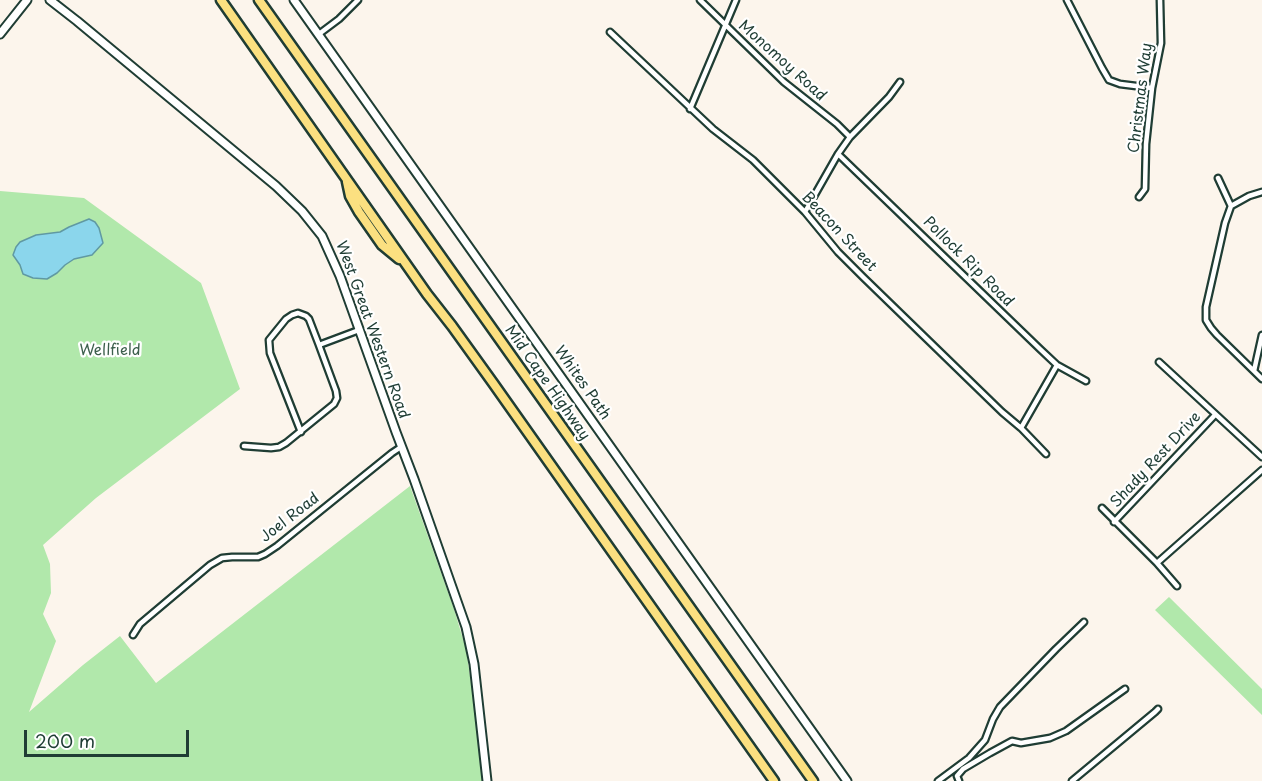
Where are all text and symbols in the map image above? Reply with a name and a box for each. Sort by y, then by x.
street label: Monomoy Road [734,17,830,105]
street label: Christmas Way [1125,42,1157,154]
street label: Beacon Street [798,189,880,275]
street label: Pollock Rip Road [919,213,1017,311]
street label: West Great Western Road [331,239,413,421]
street label: Mid Cape Highway [501,322,593,444]
park label: Wellfield [79,342,141,360]
street label: Whites Path [550,343,614,423]
street label: Shady Rest Drive [1107,408,1205,512]
street label: Joel Road [257,489,323,547]
scale bar [27,718,192,756]
text: 200 m [35,727,95,754]

